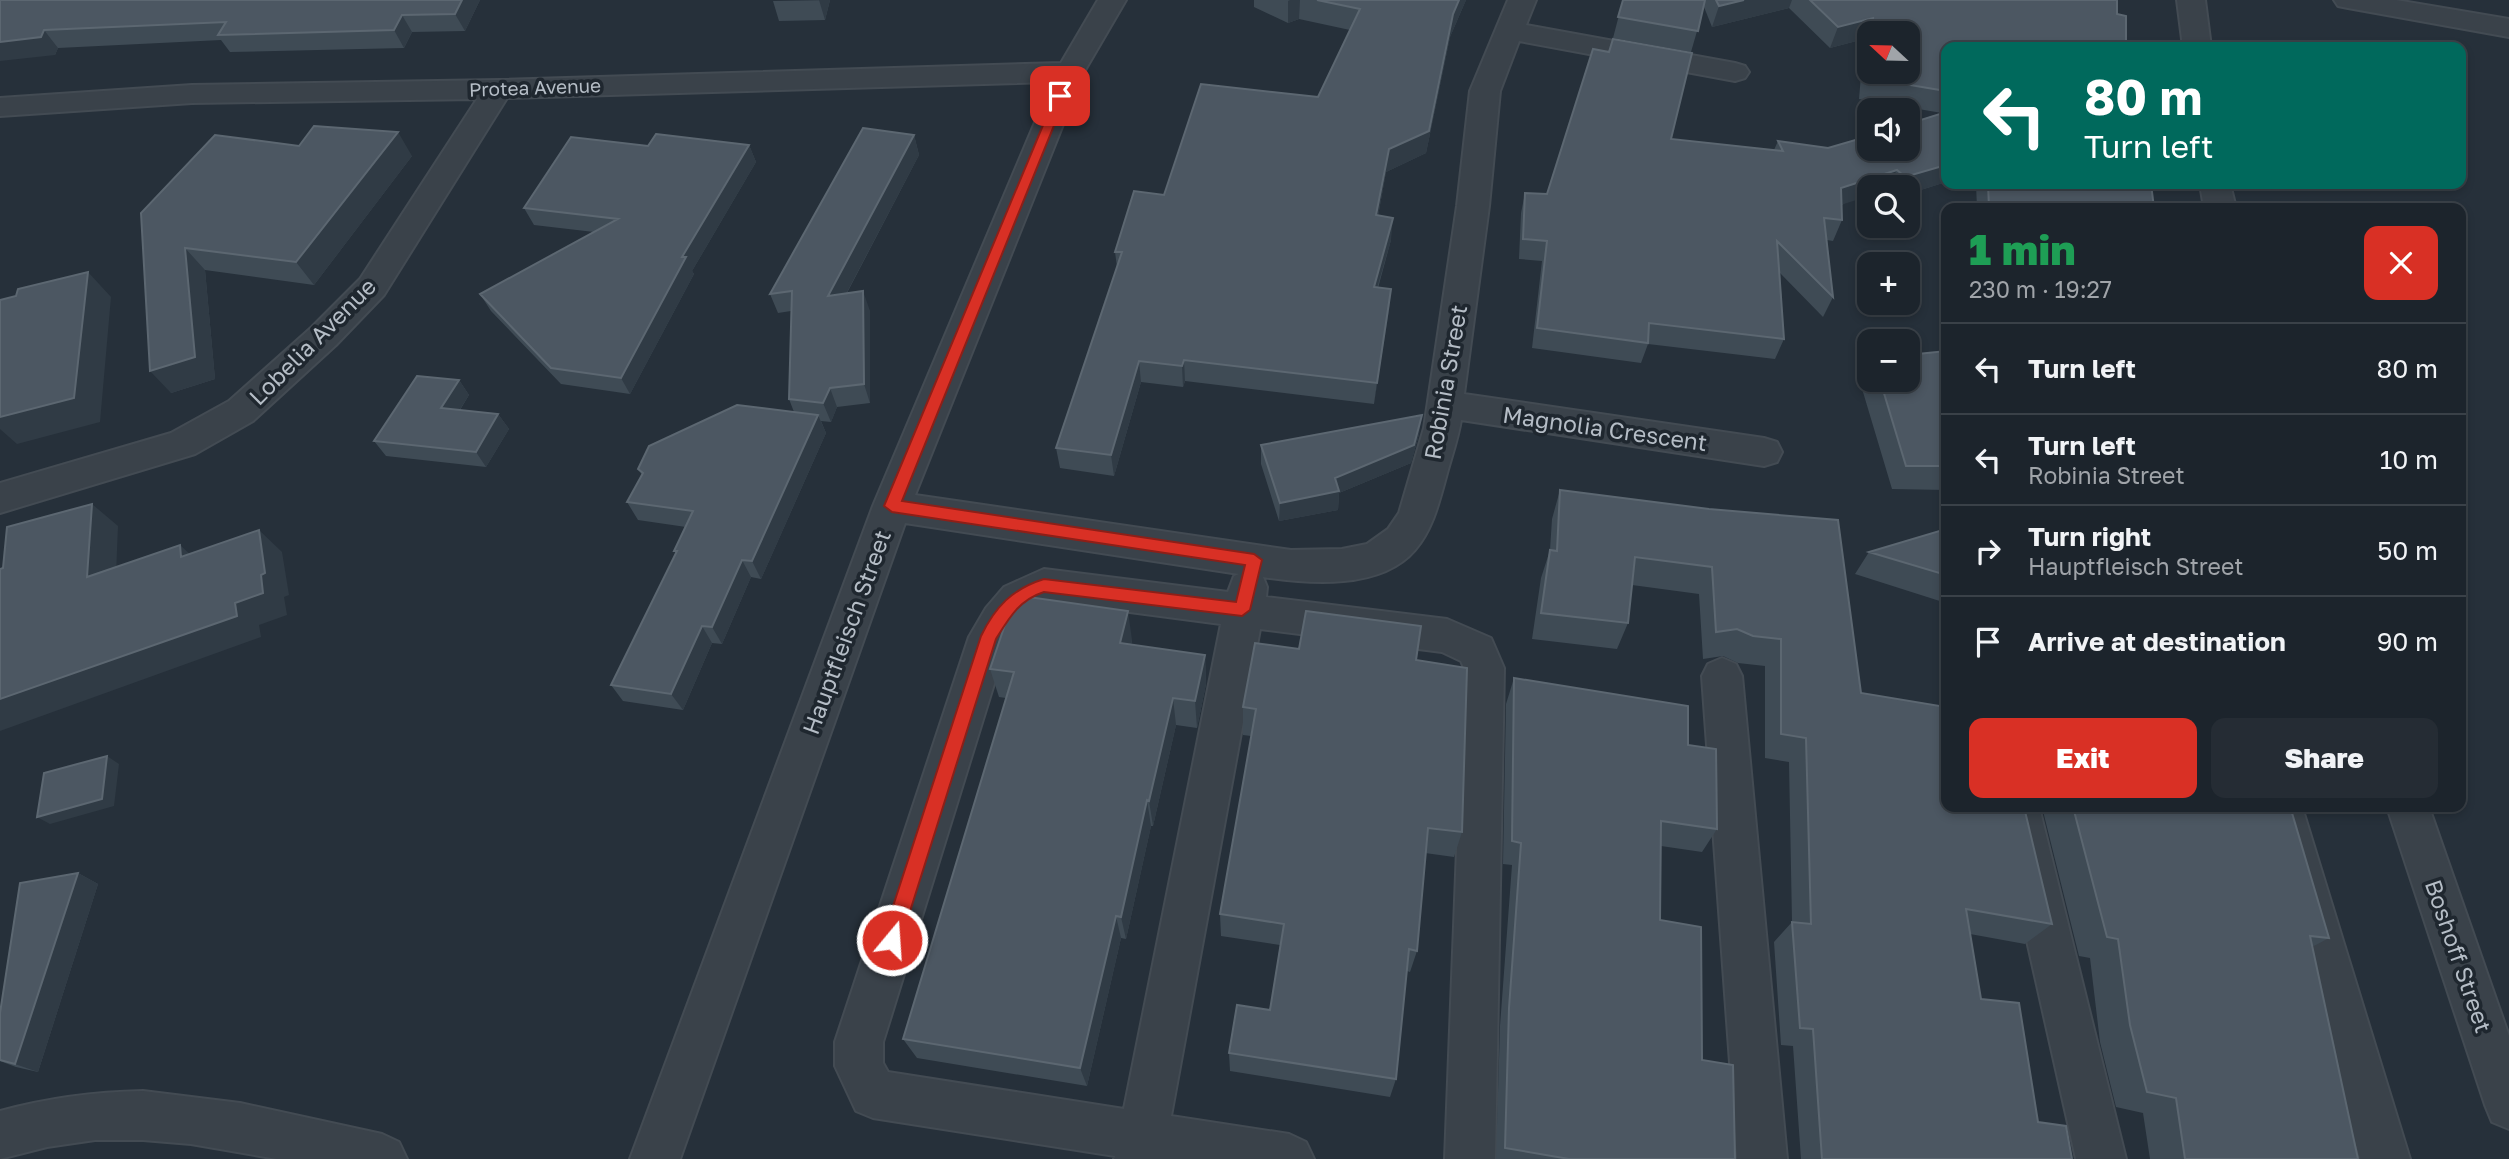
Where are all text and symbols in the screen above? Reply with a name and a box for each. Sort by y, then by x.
north arrow [1857,21,1920,84]
map controls [1857,21,1920,392]
pin [1030,66,1090,126]
text: 80 m [2084,67,2202,126]
icon: left [1969,70,2060,161]
street label: Protea Avenue [469,73,601,101]
icon: arrive [1041,77,1079,115]
button: sound [1857,98,1920,161]
text: Turn left [2084,127,2213,165]
button: search [1857,175,1920,238]
text: 1 min [1969,224,2076,274]
button: close [2364,226,2438,300]
button: + [1857,252,1920,315]
street label: Lobelia Avenue [243,272,381,410]
text: 230 m · 19:27 [1969,275,2112,303]
street label: Robinia Street [1418,302,1472,462]
button: − [1857,329,1920,392]
icon: left [1969,350,2007,388]
text: Turn left [2028,353,2136,384]
text: 80 m [2377,353,2438,384]
street label: Magnolia Crescent [1501,400,1709,456]
text: Turn left [2028,430,2136,461]
icon: left [1969,441,2007,479]
text: 10 m [2380,444,2438,475]
text: Robinia Street [2028,461,2185,489]
text: Turn right [2028,521,2151,552]
street label: Hauptfleisch Street [796,526,896,738]
icon: right [1969,532,2007,570]
text: 50 m [2377,535,2438,566]
text: Hauptfleisch Street [2028,552,2243,580]
icon: arrive [1969,623,2007,661]
text: Arrive at destination [2028,626,2286,657]
text: 90 m [2377,626,2438,657]
button: Exit [1969,718,2197,798]
button: Share [2211,718,2438,798]
street label: Boshoff Street [2420,876,2498,1036]
position arrow [855,903,929,977]

